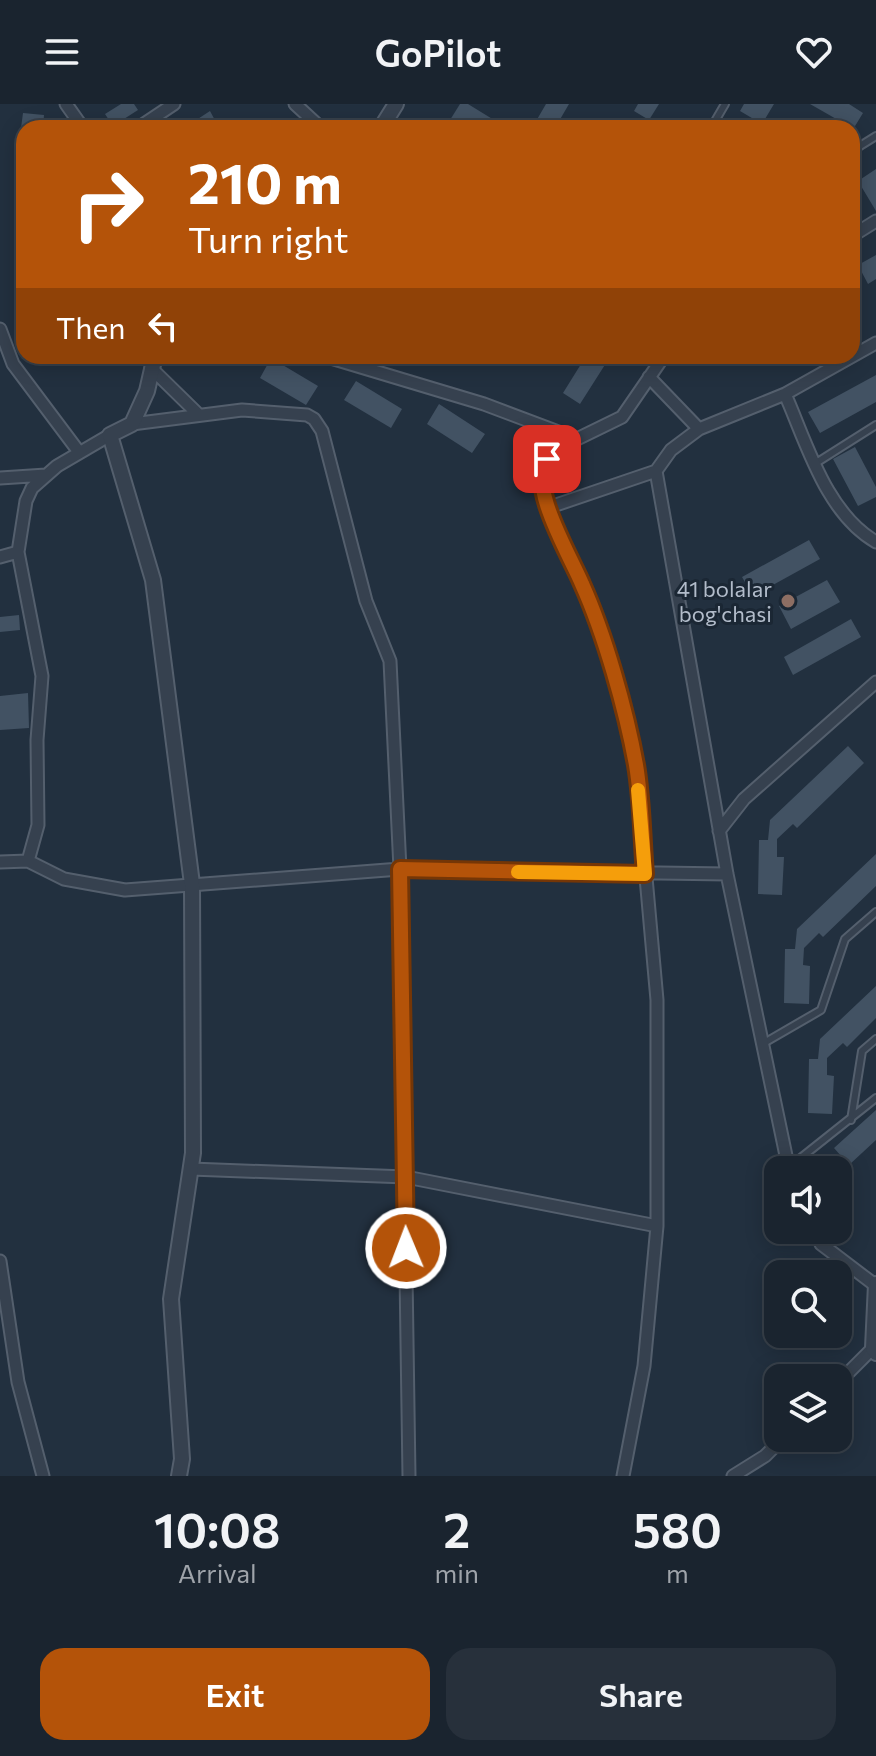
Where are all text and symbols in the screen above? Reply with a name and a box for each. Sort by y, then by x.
icon: menu [40,30,84,74]
text: GoPilot [375,30,501,74]
icon: heart [792,30,836,74]
text: 210 m [188,147,342,216]
icon: right [56,152,160,256]
text: Turn right [188,216,349,260]
icon: left [141,304,185,348]
text: Then [56,308,125,345]
pin [513,425,581,493]
icon: arrive [525,437,569,481]
place label: 41 bolalar bog'chasi [677,575,772,627]
marker: 41 bolalar bog'chasi [779,592,797,610]
map controls [764,1156,852,1452]
button: sound [764,1156,852,1244]
position arrow [364,1206,448,1290]
button: search [764,1260,852,1348]
button: layers [764,1364,852,1452]
text: 10:08 [154,1499,281,1558]
text: 2 [443,1499,470,1558]
text: 580 [633,1499,722,1558]
text: Arrival [178,1557,257,1588]
text: min [435,1557,479,1588]
text: m [666,1557,689,1588]
button: Exit [40,1648,430,1740]
button: Share [446,1648,836,1740]

